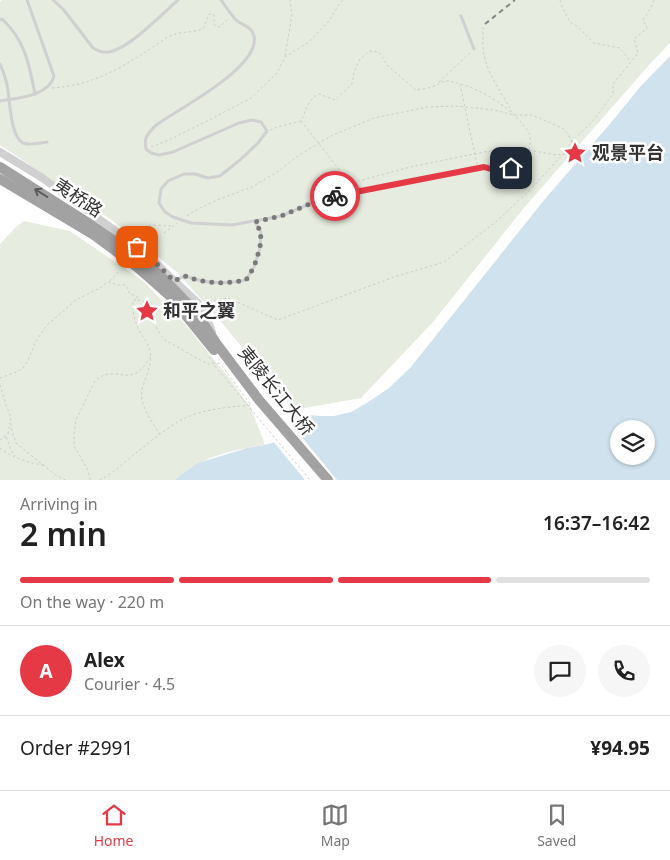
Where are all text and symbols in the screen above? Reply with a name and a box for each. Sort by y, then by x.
place icon: 观景平台 [562,140,588,166]
place label: 观景平台 [592,140,664,164]
pin [490,147,532,189]
icon: home [497,154,525,182]
courier [310,171,360,221]
street label: 夷桥路 [49,172,108,222]
icon: bike [321,182,349,210]
one-way arrow [34,188,48,198]
pin [116,226,158,268]
icon: bag [123,233,151,261]
place icon: 和平之翼 [134,298,160,324]
place label: 和平之翼 [163,298,235,322]
street label: 夷陵长江大桥 [233,341,320,440]
map controls [610,420,655,465]
button: layers [610,420,655,465]
text: Arriving in [20,493,98,515]
text: 16:37–16:42 [543,510,650,536]
text: 2 min [20,512,107,555]
text: On the way · 220 m [20,591,164,613]
button: chat [534,645,586,697]
button: phone [598,645,650,697]
text: Alex [84,647,125,673]
text: A [39,658,53,684]
text: Courier · 4.5 [84,673,175,695]
text: Order #2991 [20,735,133,761]
text: ¥94.95 [590,735,650,761]
tab: Home [94,801,133,850]
tab: Map [321,801,350,850]
tab: Saved [537,801,576,850]

